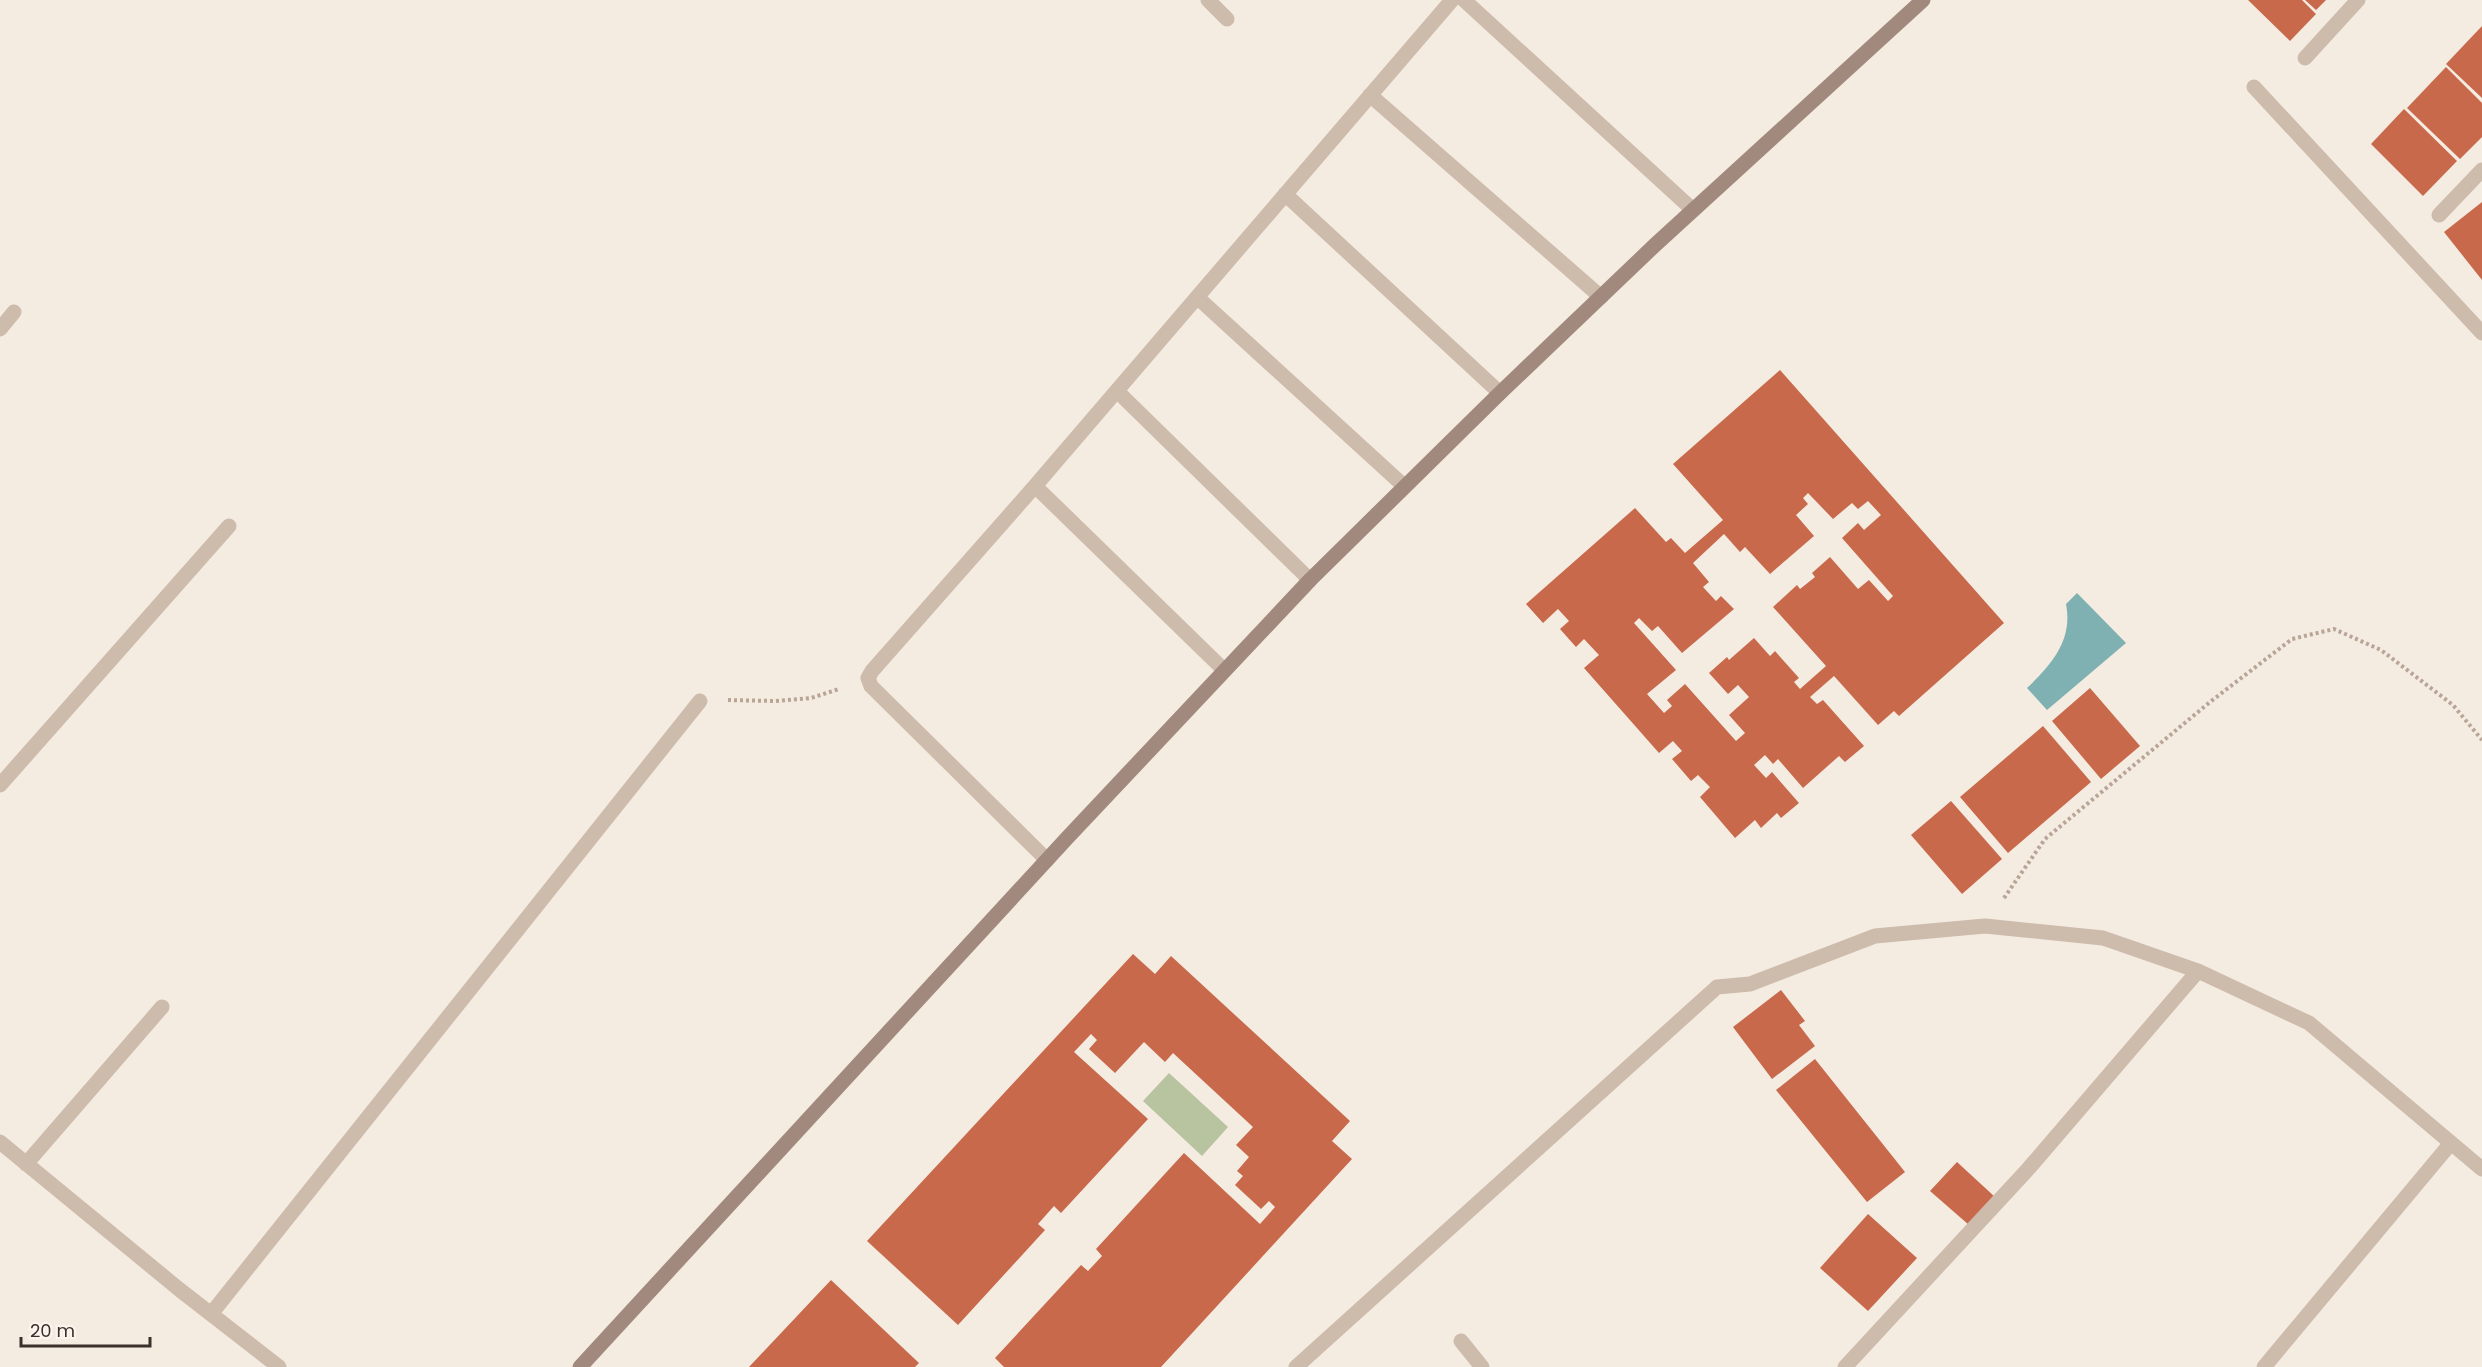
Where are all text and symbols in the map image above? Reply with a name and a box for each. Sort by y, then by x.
scale bar [21,1310,150,1348]
text: 20 m [30,1318,75,1343]

